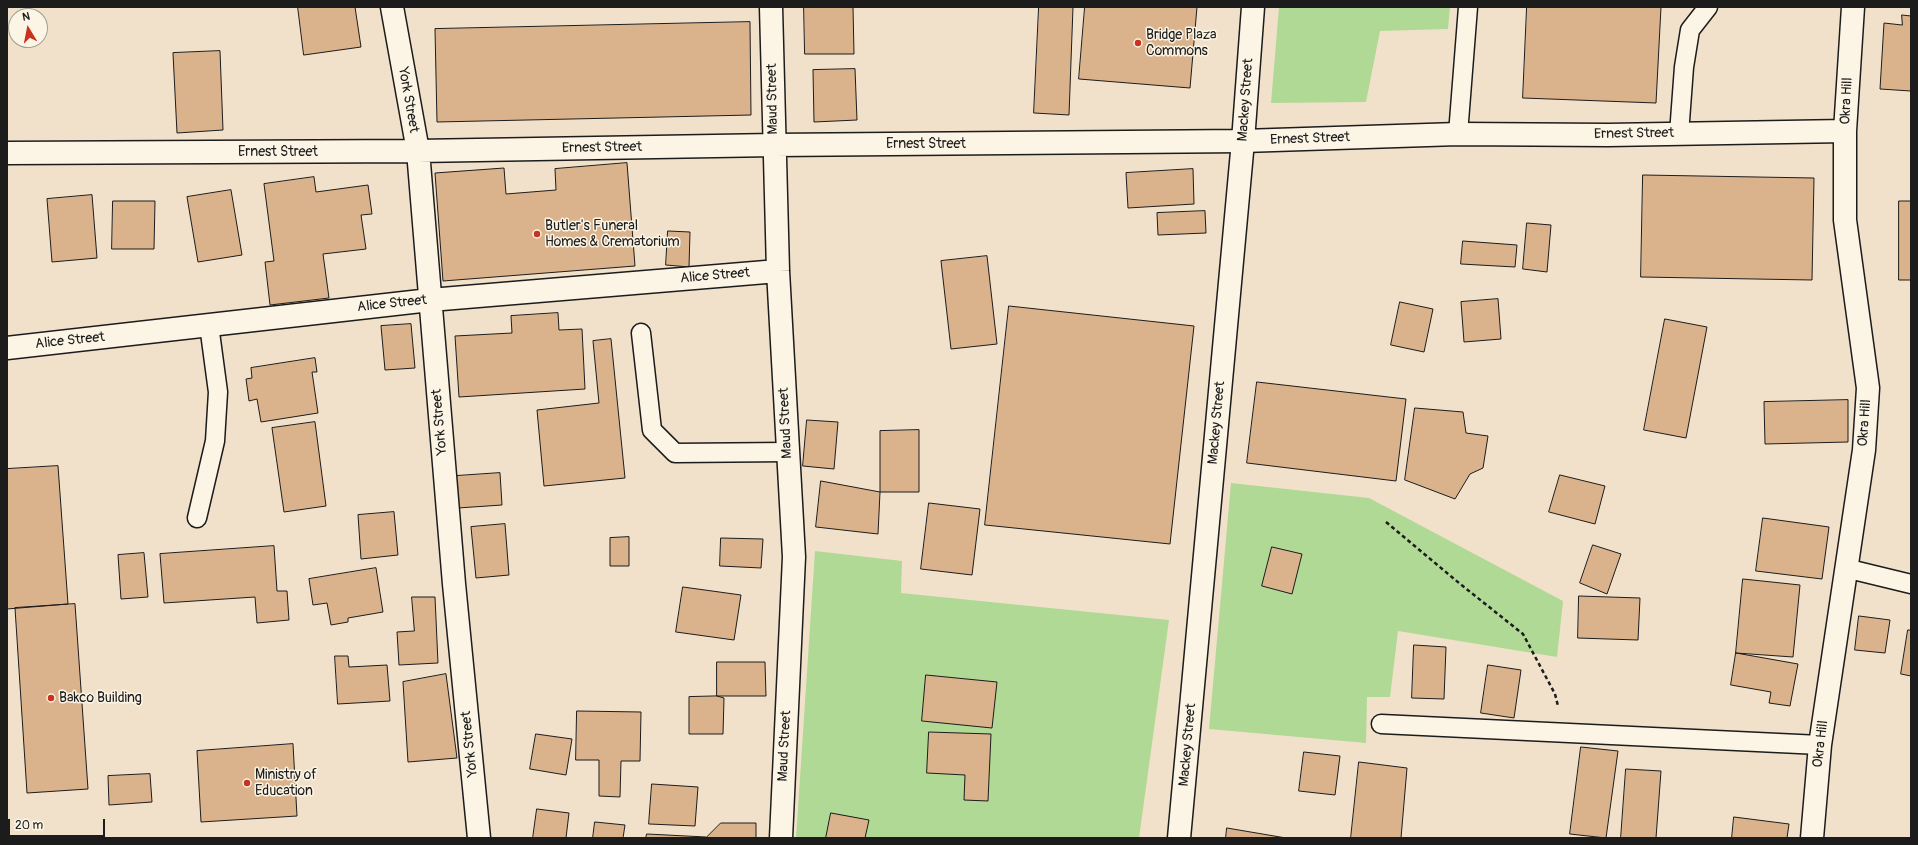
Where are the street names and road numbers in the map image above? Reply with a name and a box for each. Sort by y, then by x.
street label: Mackey Street [1235,58,1257,142]
street label: Maud Street [764,63,782,135]
street label: York Street [394,66,422,134]
street label: Okra Hill [1837,77,1857,125]
street label: Ernest Street [1594,125,1674,143]
street label: Ernest Street [1270,129,1350,149]
street label: Ernest Street [886,136,966,152]
street label: Ernest Street [562,139,642,157]
street label: Ernest Street [238,144,318,160]
street label: Alice Street [679,265,751,287]
street label: Alice Street [356,292,428,316]
street label: Alice Street [34,329,106,353]
street label: Mackey Street [1205,381,1229,465]
street label: Maud Street [776,387,796,459]
street label: York Street [429,388,451,456]
street label: Okra Hill [1855,399,1875,447]
street label: Mackey Street [1176,703,1200,787]
street label: York Street [458,710,482,778]
street label: Maud Street [775,710,795,782]
street label: Okra Hill [1810,720,1832,768]

